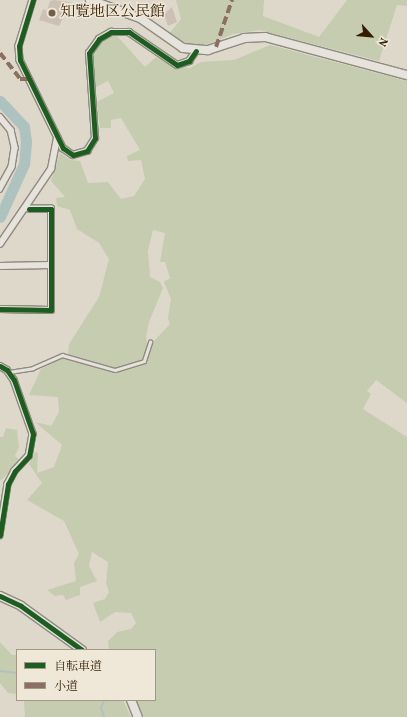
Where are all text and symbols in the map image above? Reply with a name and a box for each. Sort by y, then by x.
place label: 知覧地区公民館 [60,4,165,22]
marker: 知覧地区公民館 [47,8,57,18]
north arrow [351,16,391,56]
text: N [374,35,391,49]
legend [16,649,156,701]
text: 自転車道 [54,659,102,675]
text: 小道 [54,679,78,695]

